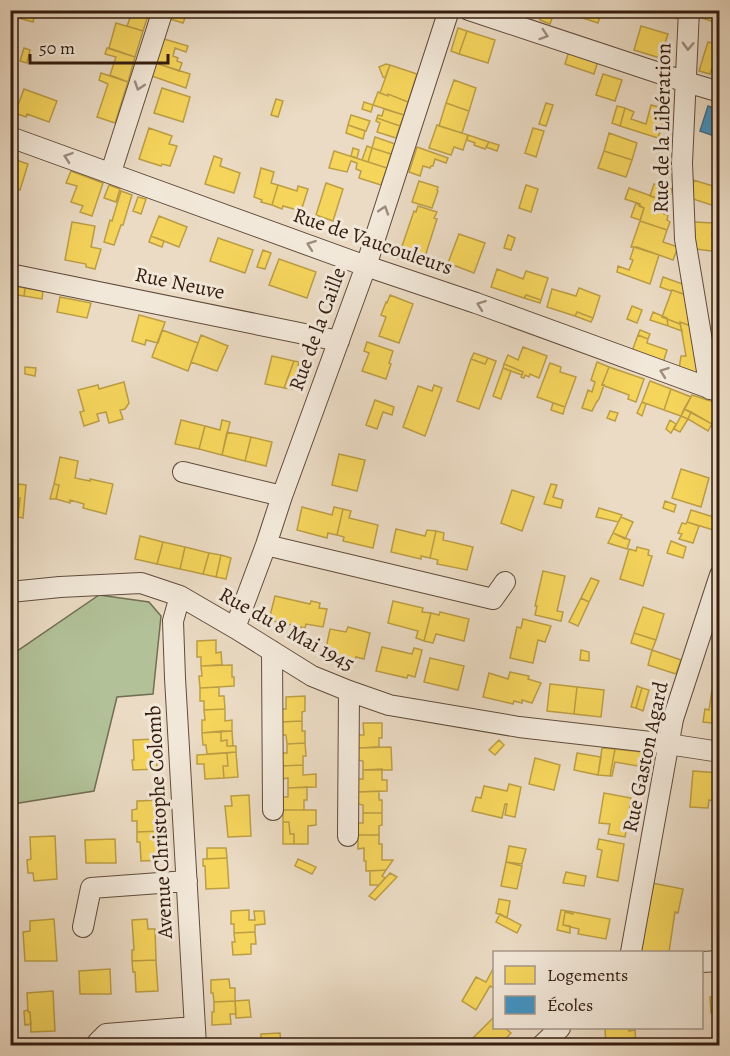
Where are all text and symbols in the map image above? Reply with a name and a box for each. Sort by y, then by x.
scale bar [30,27,168,65]
one-way arrow [538,28,549,41]
text: 50 m [39,36,75,60]
one-way arrow [681,42,694,51]
street label: Rue de la Libération [647,43,677,213]
one-way arrow [134,80,146,91]
one-way arrow [63,152,74,165]
street label: Rue de Vaucouleurs [289,201,457,281]
one-way arrow [376,205,389,216]
one-way arrow [306,240,317,253]
street label: Rue Neuve [133,260,227,306]
street label: Rue de la Caille [282,263,352,395]
one-way arrow [476,300,487,312]
one-way arrow [660,367,671,379]
street label: Rue du 8 Mai 1945 [214,580,360,678]
street label: Rue Gaston Agard [615,678,675,835]
street label: Avenue Christophe Colomb [139,705,179,940]
legend [493,951,703,1029]
text: Logements [547,963,628,987]
text: Écoles [547,993,593,1017]

